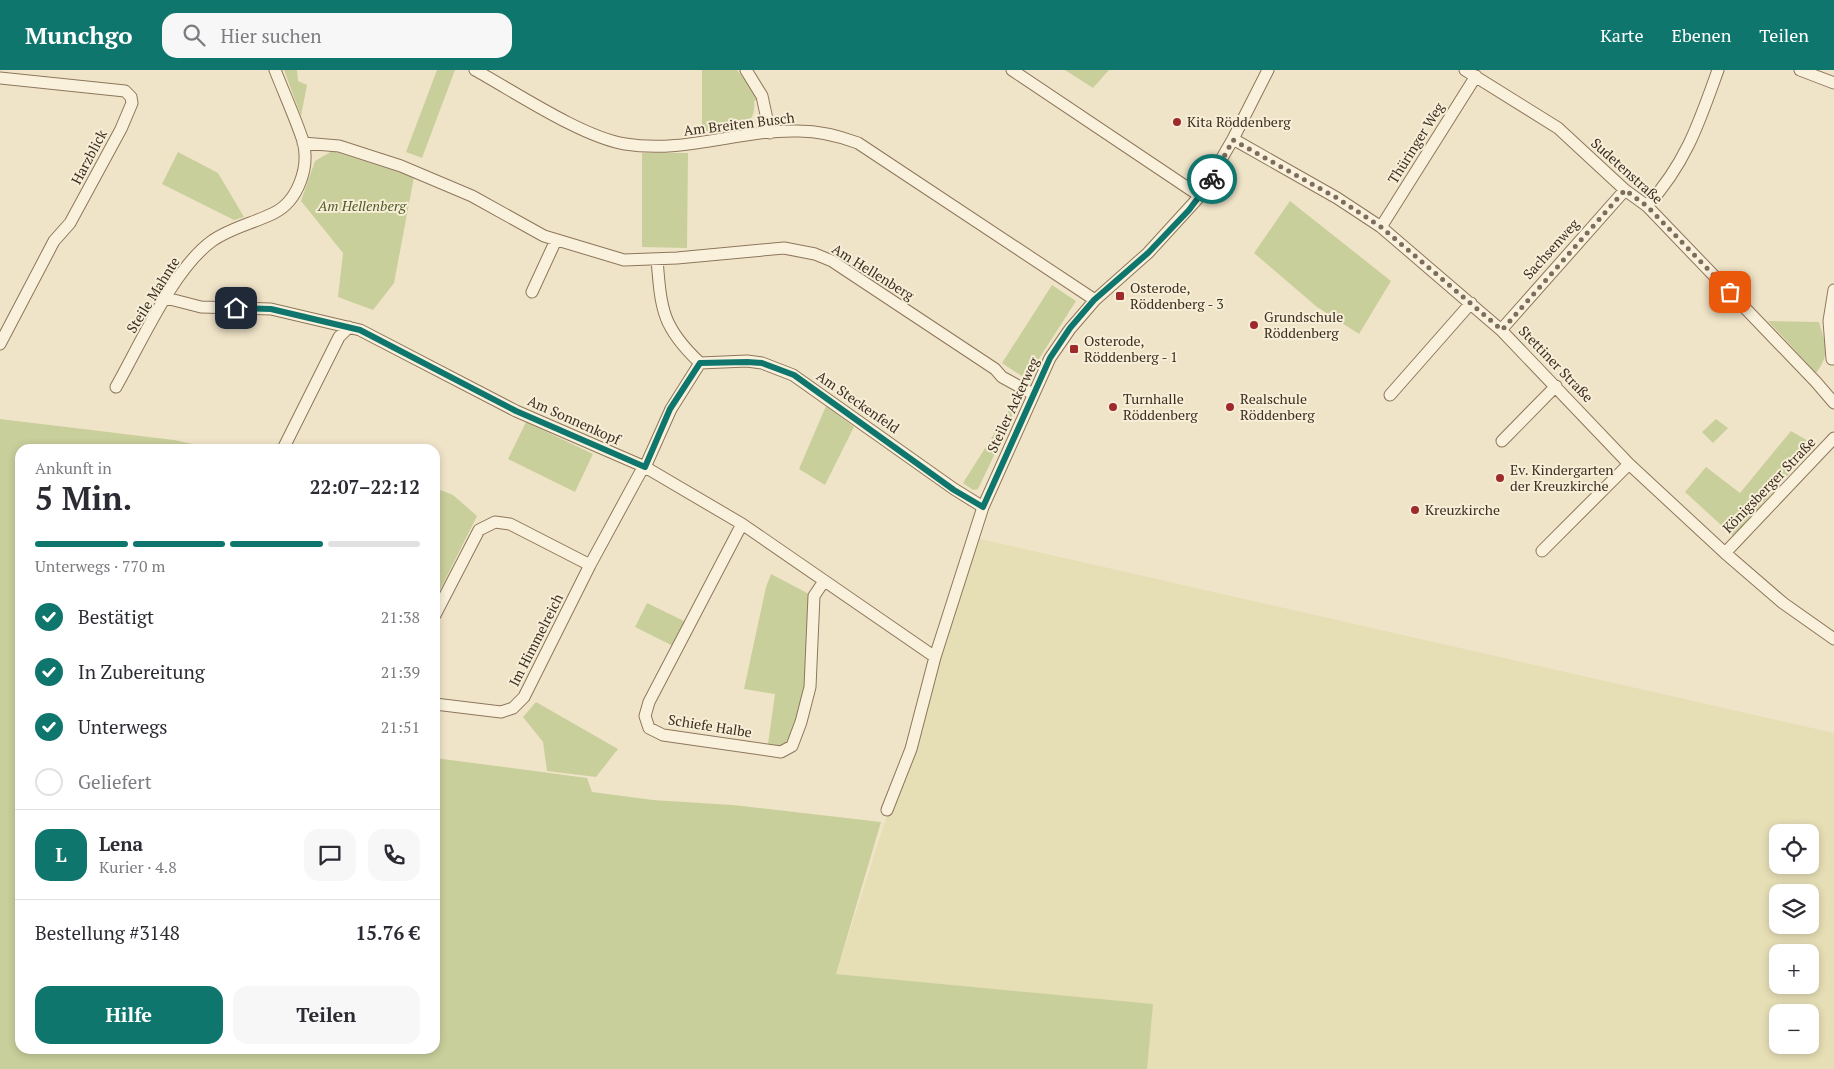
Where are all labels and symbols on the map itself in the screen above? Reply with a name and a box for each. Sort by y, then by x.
street label: Thüringer Weg [1383,98,1448,187]
street label: Am Breiten Busch [682,107,796,140]
place label: Kita Röddenberg [1187,112,1291,131]
marker: Kita Röddenberg [1171,116,1183,128]
street label: Harzblick [66,125,111,187]
street label: Sudetenstraße [1587,133,1667,208]
courier [1187,154,1237,204]
park label: Am Hellenberg [317,196,407,215]
street label: Sachsenweg [1518,214,1583,283]
street label: Am Hellenberg [829,239,918,305]
street label: Steile Mahnte [122,253,184,336]
pin [1709,271,1751,313]
place label: Osterode, Röddenberg - 3 [1130,278,1224,313]
pin [215,287,257,329]
marker: Osterode, Röddenberg - 3 [1114,290,1126,302]
place label: Grundschule Röddenberg [1264,307,1343,342]
marker: Grundschule Röddenberg [1248,319,1260,331]
street label: Stettiner Straße [1515,321,1598,406]
place label: Osterode, Röddenberg - 1 [1084,331,1178,366]
marker: Osterode, Röddenberg - 1 [1068,343,1080,355]
street label: Steiler Ackerweg [982,353,1043,456]
street label: Am Steckenfeld [813,366,904,437]
place label: Turnhalle Röddenberg [1123,389,1198,424]
place label: Realschule Röddenberg [1240,389,1315,424]
street label: Am Sonnenkopf [525,391,625,449]
marker: Turnhalle Röddenberg [1107,401,1119,413]
marker: Realschule Röddenberg [1224,401,1236,413]
street label: Königsberger Straße [1718,433,1819,537]
place label: Ev. Kindergarten der Kreuzkirche [1510,460,1614,495]
marker: Ev. Kindergarten der Kreuzkirche [1494,472,1506,484]
place label: Kreuzkirche [1425,500,1500,519]
marker: Kreuzkirche [1409,504,1421,516]
street label: Im Himmelreich [504,590,567,689]
street label: Schiefe Halbe [667,710,753,742]

